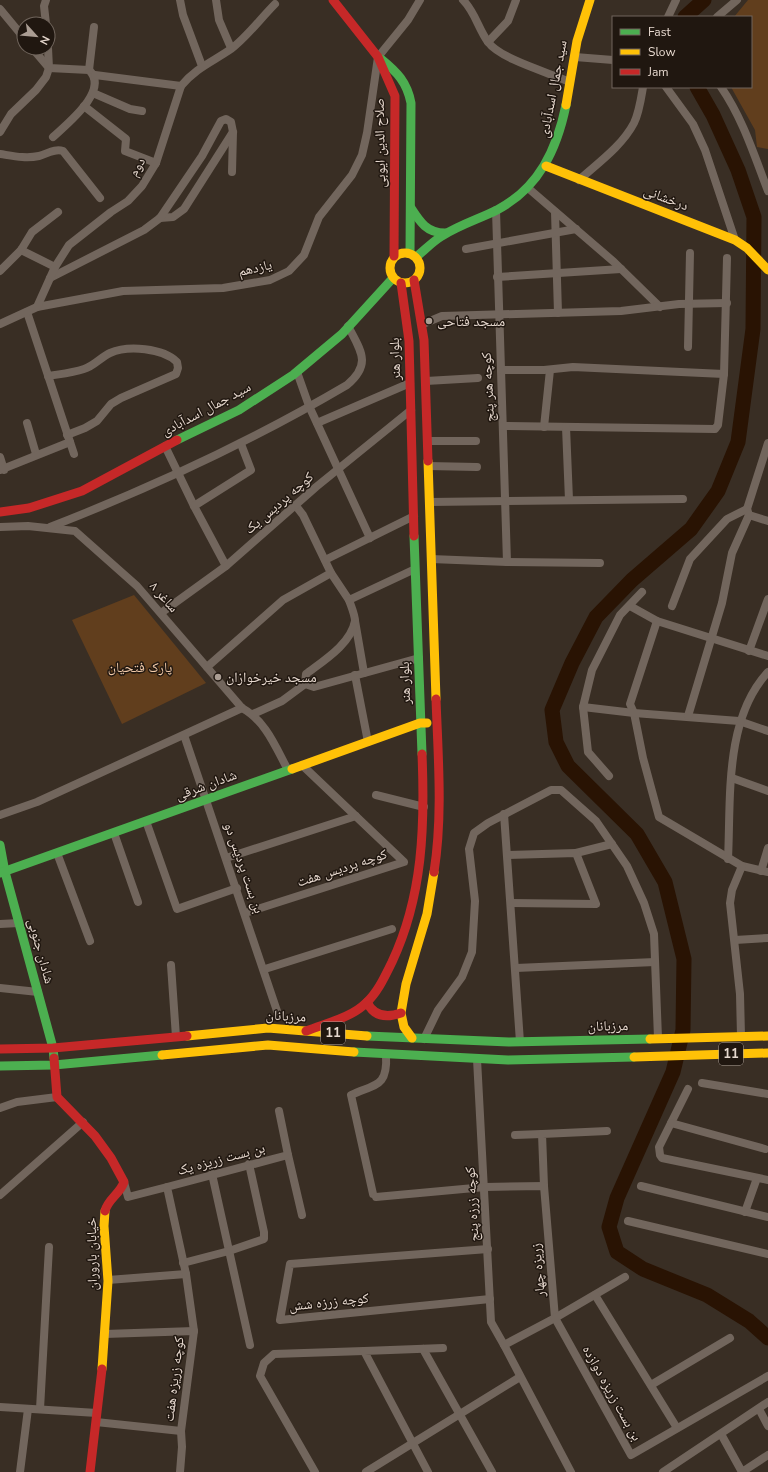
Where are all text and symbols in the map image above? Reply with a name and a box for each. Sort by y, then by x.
north arrow [16,16,56,56]
legend [612,16,752,88]
text: Fast [648,24,671,40]
text: N [36,33,53,47]
street label: سید جمال اسدآبادی [534,39,572,139]
text: Slow [648,44,676,60]
text: Jam [647,64,669,80]
street label: صلاح الدین ایوبی [370,98,390,188]
street label: دوم [124,154,150,180]
street label: درخشانی [641,181,691,215]
street label: یازدهم [236,255,274,281]
place label: مسجد فتاحی [437,312,505,331]
marker: مسجد فتاحی [424,316,434,326]
street label: بلوار هنر [385,337,405,382]
street label: کوچه هنر پنج [477,351,499,422]
street label: سید جمال اسدآبادی [158,377,254,441]
street label: کوچه پردیس یک [240,468,318,538]
street label: ساغر ٨ [145,577,183,617]
park label: پارک فتحیان [108,658,172,677]
street label: بلوار هنر [395,661,415,706]
place label: مسجد خیرخوازان [226,668,317,687]
marker: مسجد خیرخوازان [213,672,223,682]
street label: شادان شرقی [173,765,239,805]
street label: بن بست پردیس دو [220,820,269,916]
street label: کوچه پردیس هفت [294,844,390,892]
street label: شادان جنوبی [23,916,59,986]
street label: مرزبانان [265,1005,307,1027]
street label: مرزبانان [588,1016,628,1036]
road number: 11 [321,1022,345,1044]
road number: 11 [719,1043,743,1065]
street label: بن بست زریزه یک [175,1138,267,1180]
street label: کوچه زرزه پنج [461,1166,483,1242]
street label: خیابان باروران [82,1217,102,1291]
street label: زریزه چهار [526,1242,550,1299]
street label: کوچه زرزه شش [288,1288,370,1316]
street label: کوچه زریزه هفت [159,1335,189,1423]
street label: بن بست زریزه دوازده [578,1342,646,1445]

